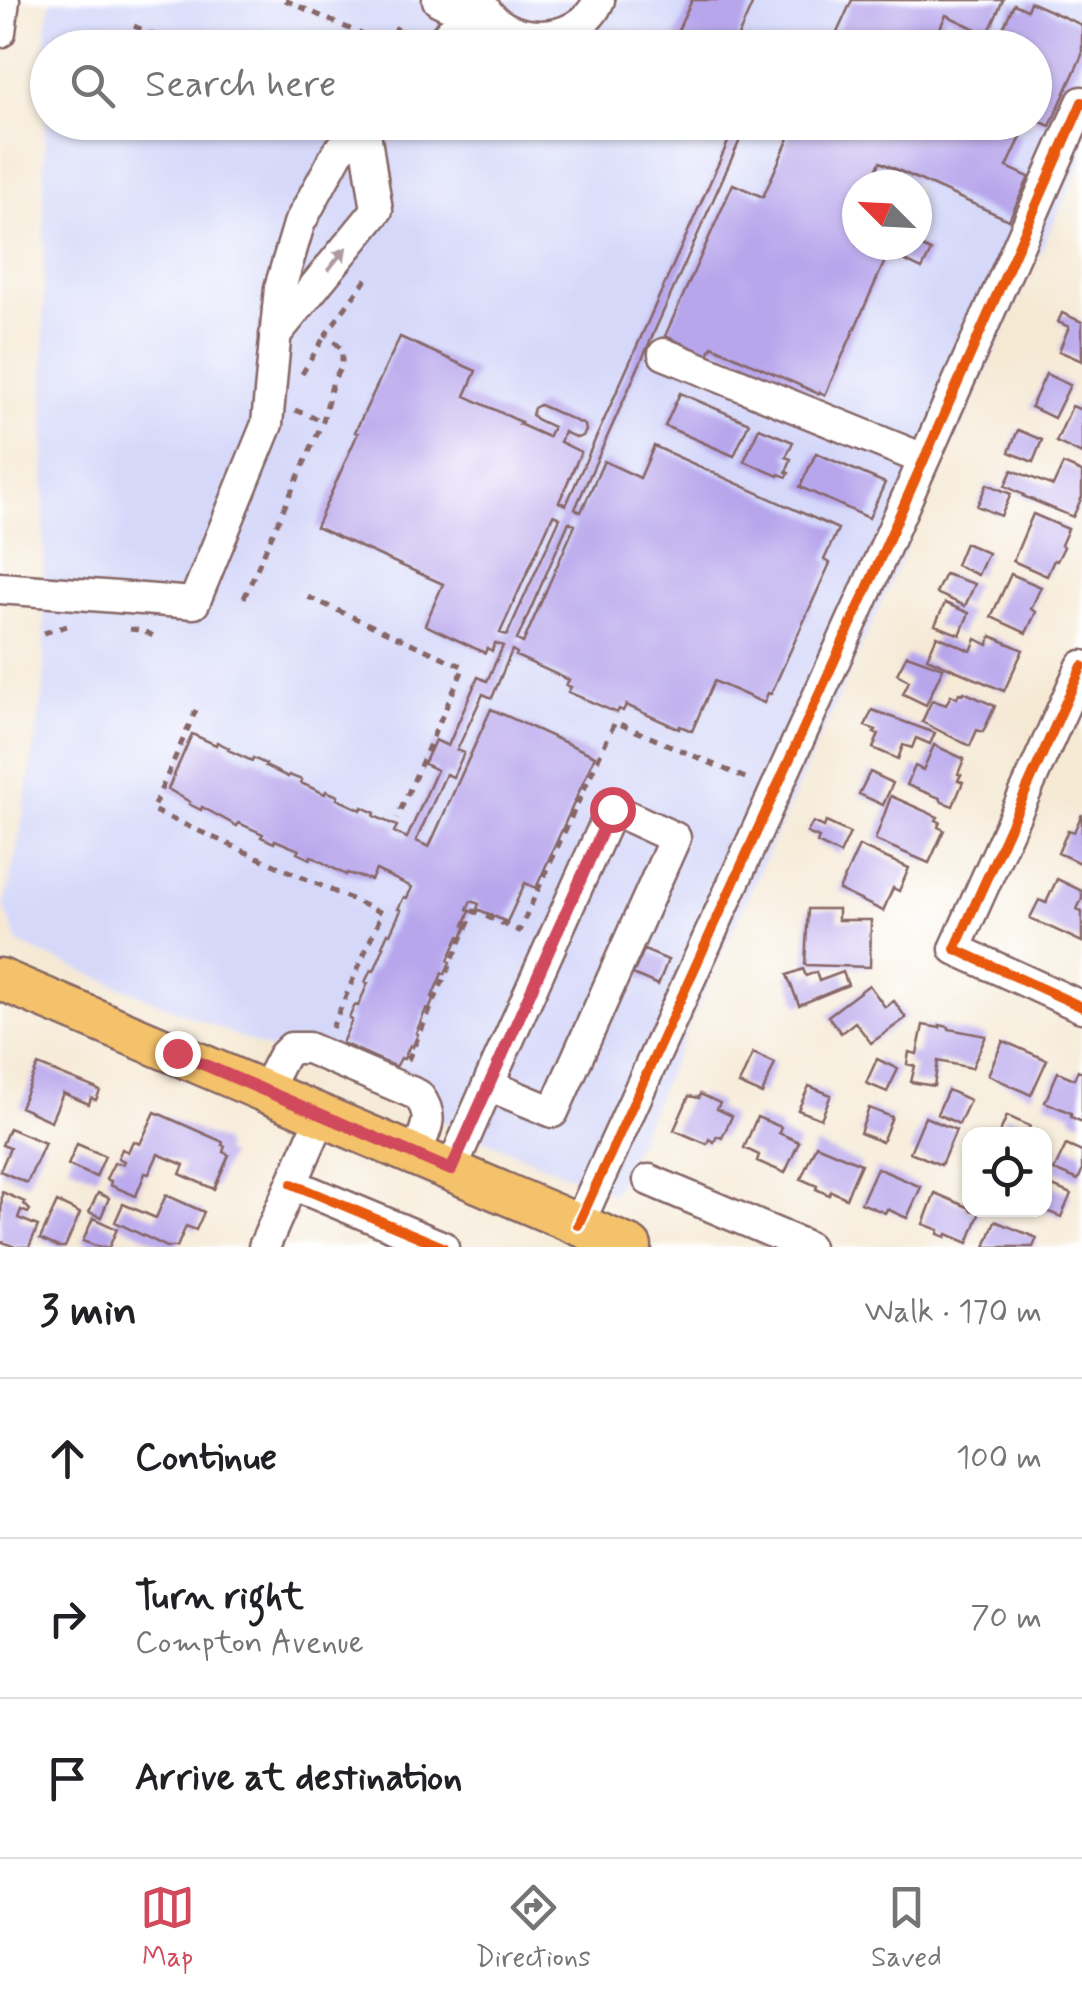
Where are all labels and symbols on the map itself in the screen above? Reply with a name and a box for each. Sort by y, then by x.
north arrow [842,170,932,260]
one-way arrow [326,247,347,272]
route start [590,787,636,833]
route end [155,1031,201,1077]

